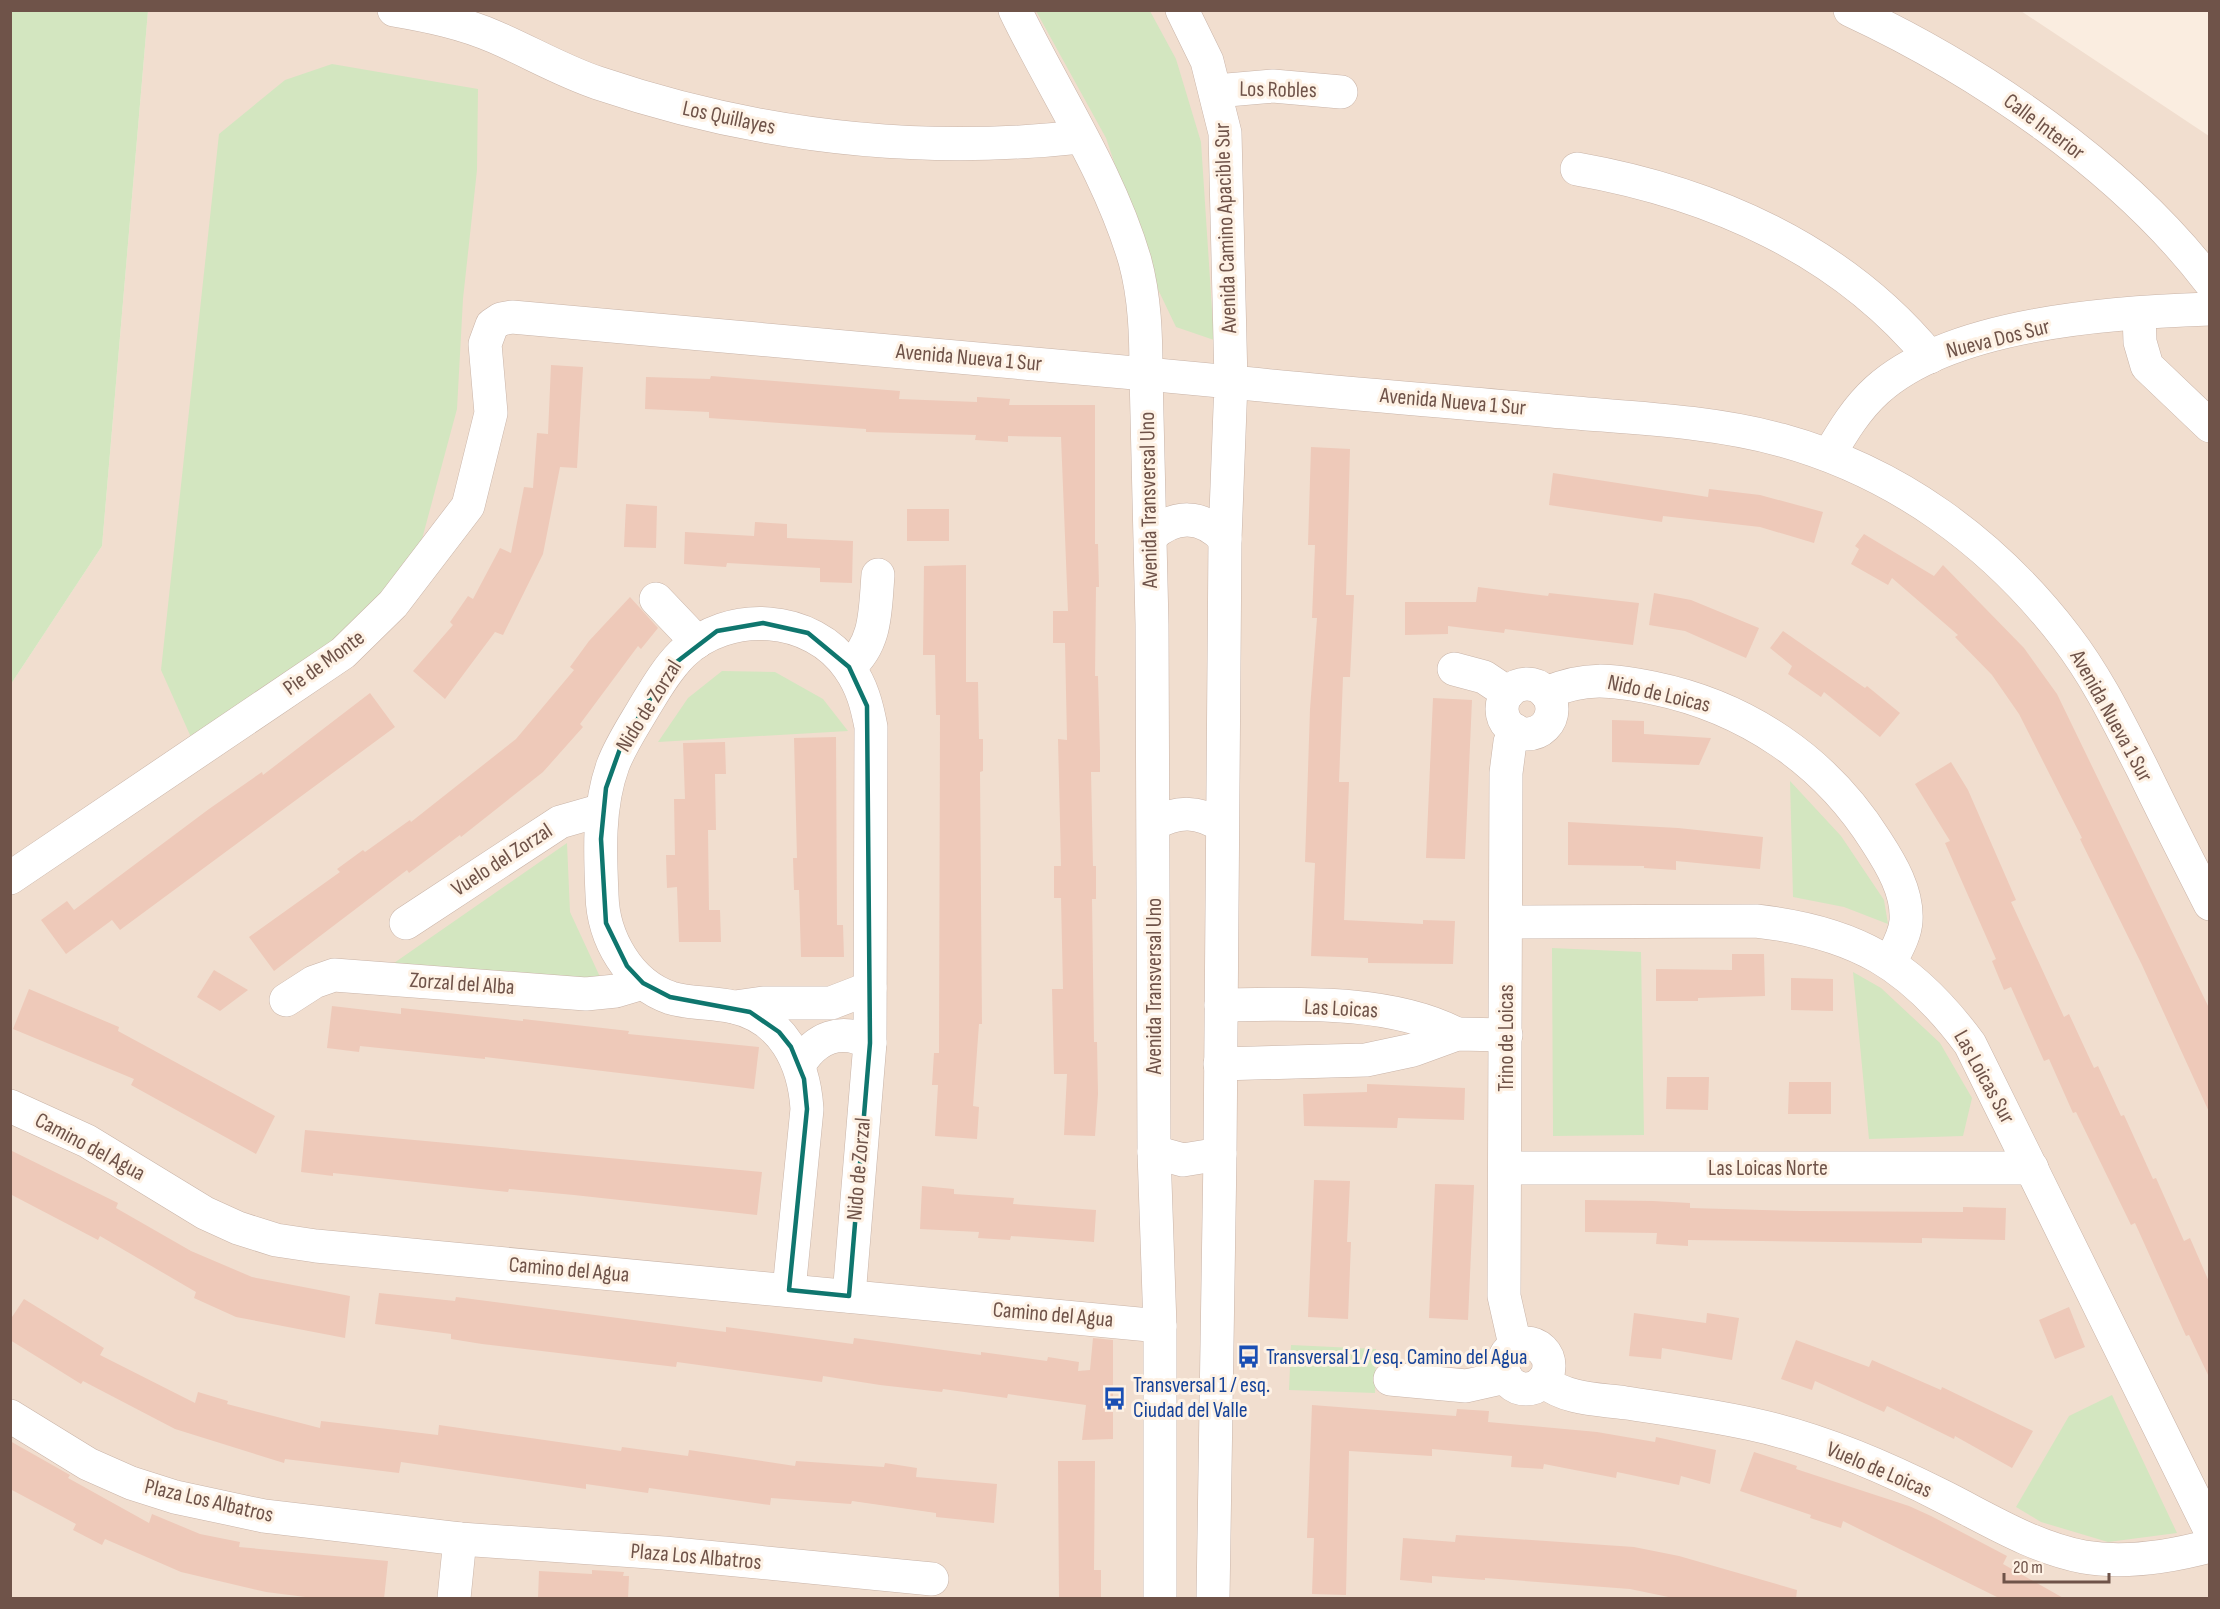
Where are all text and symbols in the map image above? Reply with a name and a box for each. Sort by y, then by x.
street label: Los Robles [1239,76,1317,104]
street label: Calle Interior [1998,88,2090,166]
street label: Los Quillayes [680,95,778,141]
street label: Avenida Camino Apacible Sur [1209,122,1243,335]
street label: Nueva Dos Sur [1944,313,2052,365]
street label: Avenida Nueva 1 Sur [894,338,1043,378]
street label: Avenida Nueva 1 Sur [1378,382,1527,422]
street label: Avenida Transversal Uno [1134,412,1164,589]
street label: Pie de Monte [278,624,370,702]
street label: Avenida Nueva 1 Sur [2063,645,2158,787]
street label: Nido de Zorzal [610,655,688,757]
street label: Nido de Loicas [1605,669,1713,719]
street label: Vuelo del Zorzal [447,817,557,903]
street label: Avenida Transversal Uno [1141,898,1168,1075]
street label: Zorzal del Alba [409,967,515,1001]
street label: Trino de Loicas [1493,984,1520,1092]
street label: Las Loicas [1303,994,1379,1024]
street label: Las Loicas Sur [1947,1026,2021,1128]
street label: Camino del Agua [30,1107,150,1187]
street label: Nido de Zorzal [841,1116,877,1222]
street label: Las Loicas Norte [1708,1155,1828,1182]
street label: Camino del Agua [508,1251,630,1289]
street label: Camino del Agua [992,1296,1114,1334]
bus stop icon: Transversal 1 / esq. Camino del Agua [1235,1344,1261,1370]
place label: Transversal 1 / esq. Camino del Agua [1266,1344,1527,1371]
place label: Transversal 1 / esq. Ciudad del Valle [1133,1372,1270,1424]
bus stop icon: Transversal 1 / esq. Ciudad del Valle [1102,1385,1128,1411]
street label: Vuelo de Loicas [1822,1436,1936,1504]
street label: Plaza Los Albatros [142,1473,276,1529]
street label: Plaza Los Albatros [629,1538,763,1576]
scale bar [2004,1546,2109,1584]
text: 20 m [2013,1557,2043,1578]

